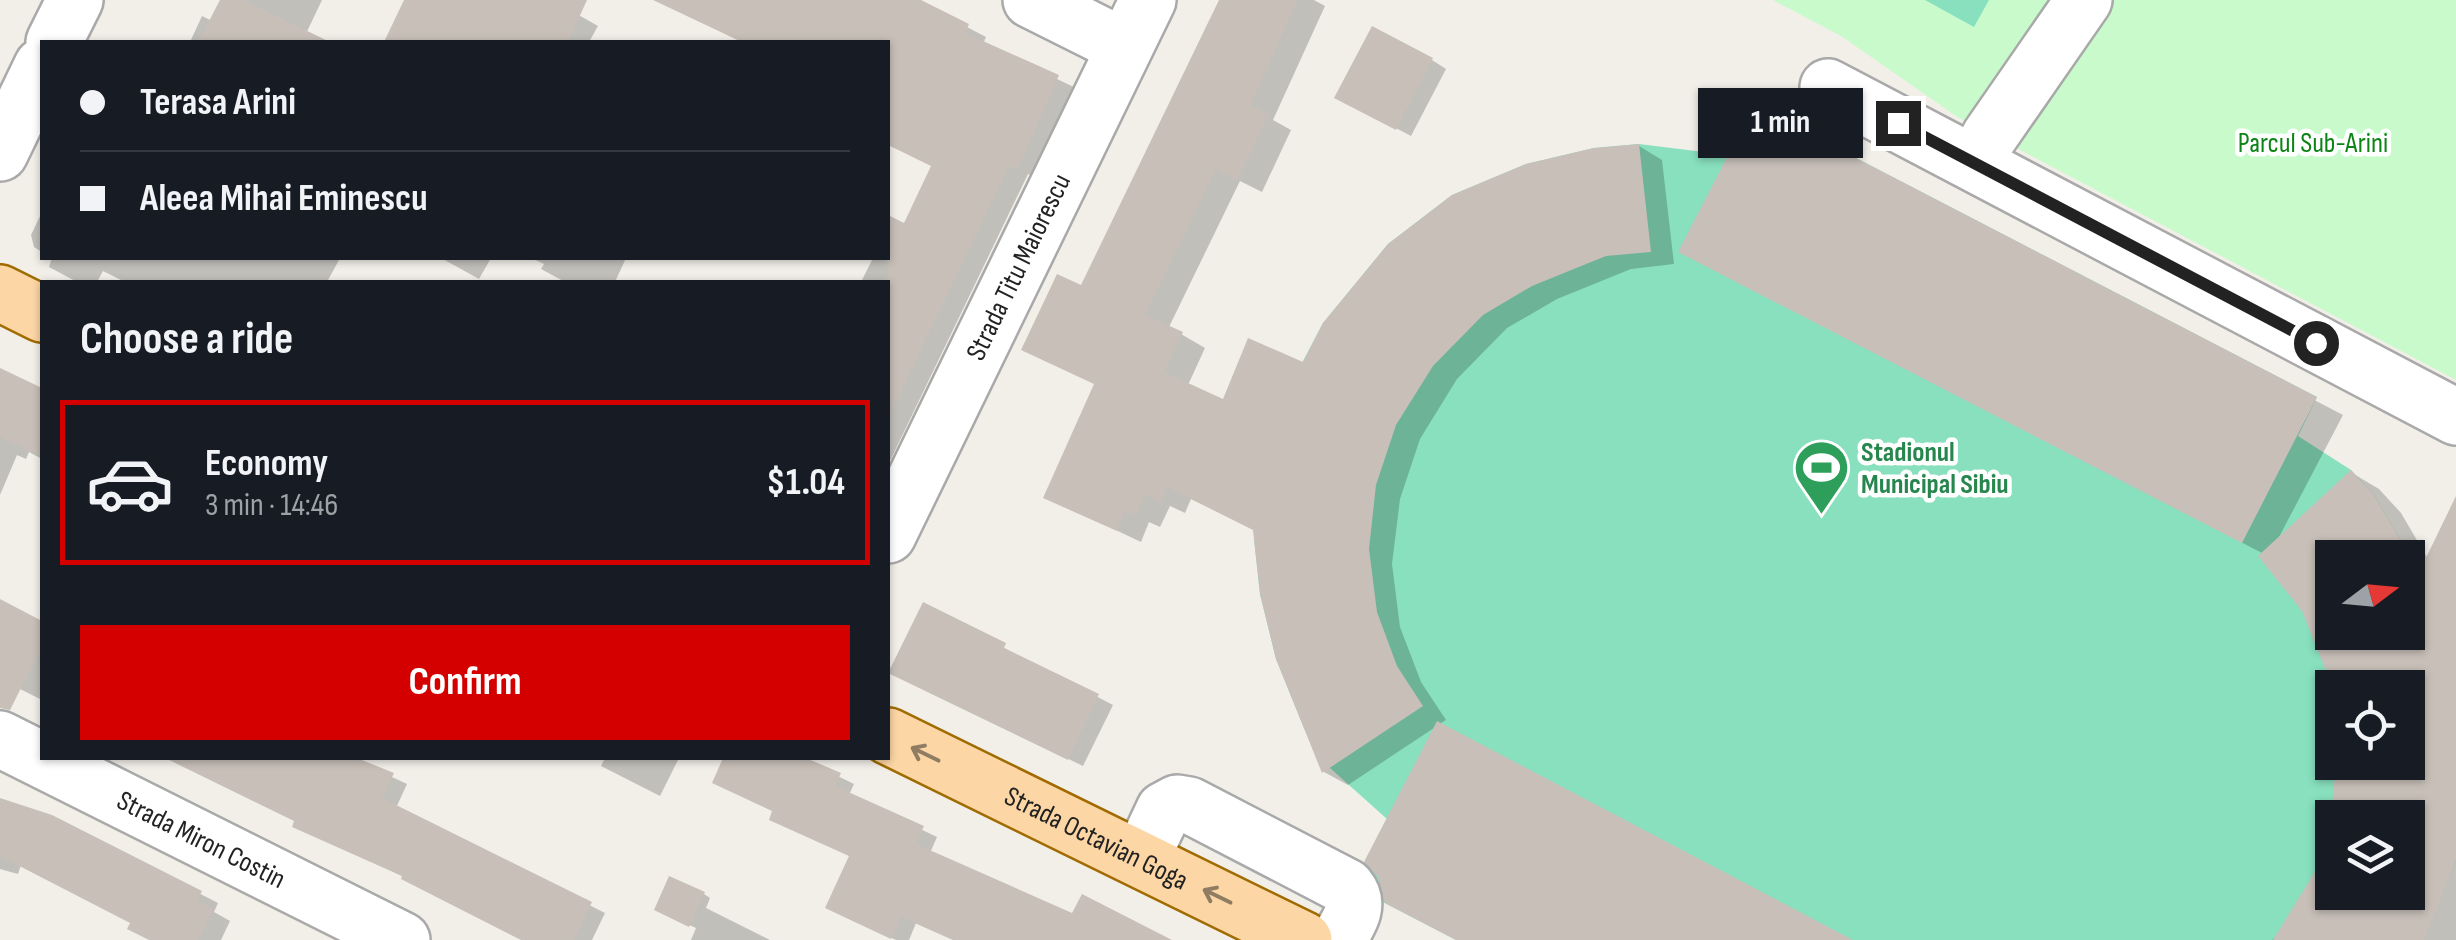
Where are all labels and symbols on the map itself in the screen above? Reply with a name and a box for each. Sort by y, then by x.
callout: 1 min [1698,88,1863,158]
route end [1876,101,1921,146]
park label: Parcul Sub-Arini [2238,127,2388,160]
street label: Strada Titu Maiorescu [959,168,1078,366]
route start [2294,321,2339,366]
place label: Stadionul Municipal Sibiu [1861,436,2009,501]
sports icon: Stadionul Municipal Sibiu [1792,438,1852,517]
north arrow [2315,540,2425,650]
one-way arrow [910,743,940,762]
street label: Strada Octavian Goga [999,779,1193,897]
street label: Strada Miron Costin [112,784,291,896]
one-way arrow [1203,886,1232,905]

